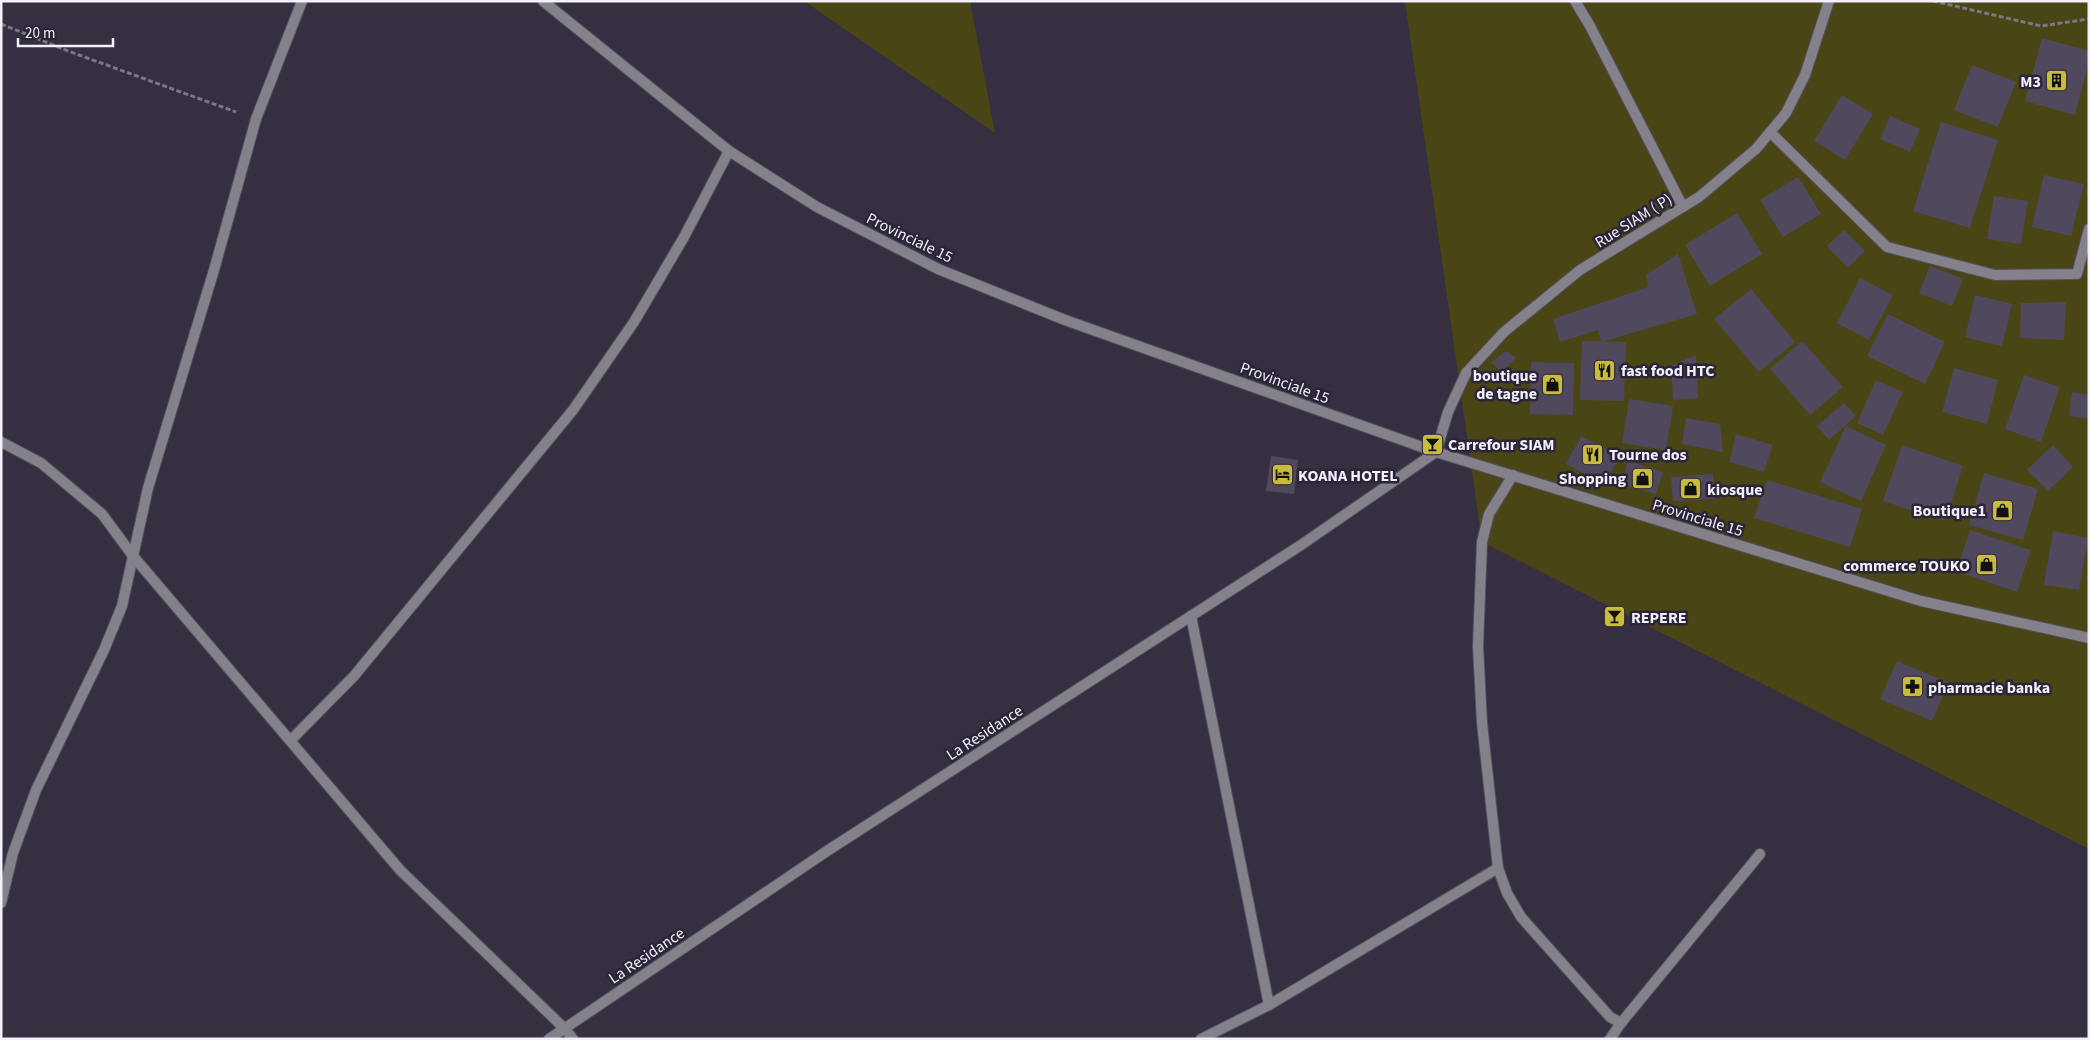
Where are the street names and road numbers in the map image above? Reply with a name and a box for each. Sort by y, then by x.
street label: Rue SIAM ( P) [1591,188,1676,253]
street label: Provinciale 15 [863,207,957,268]
street label: Provinciale 15 [1237,357,1332,409]
street label: Provinciale 15 [1650,494,1746,542]
street label: La Residance [942,700,1027,766]
street label: La Residance [604,922,689,989]

